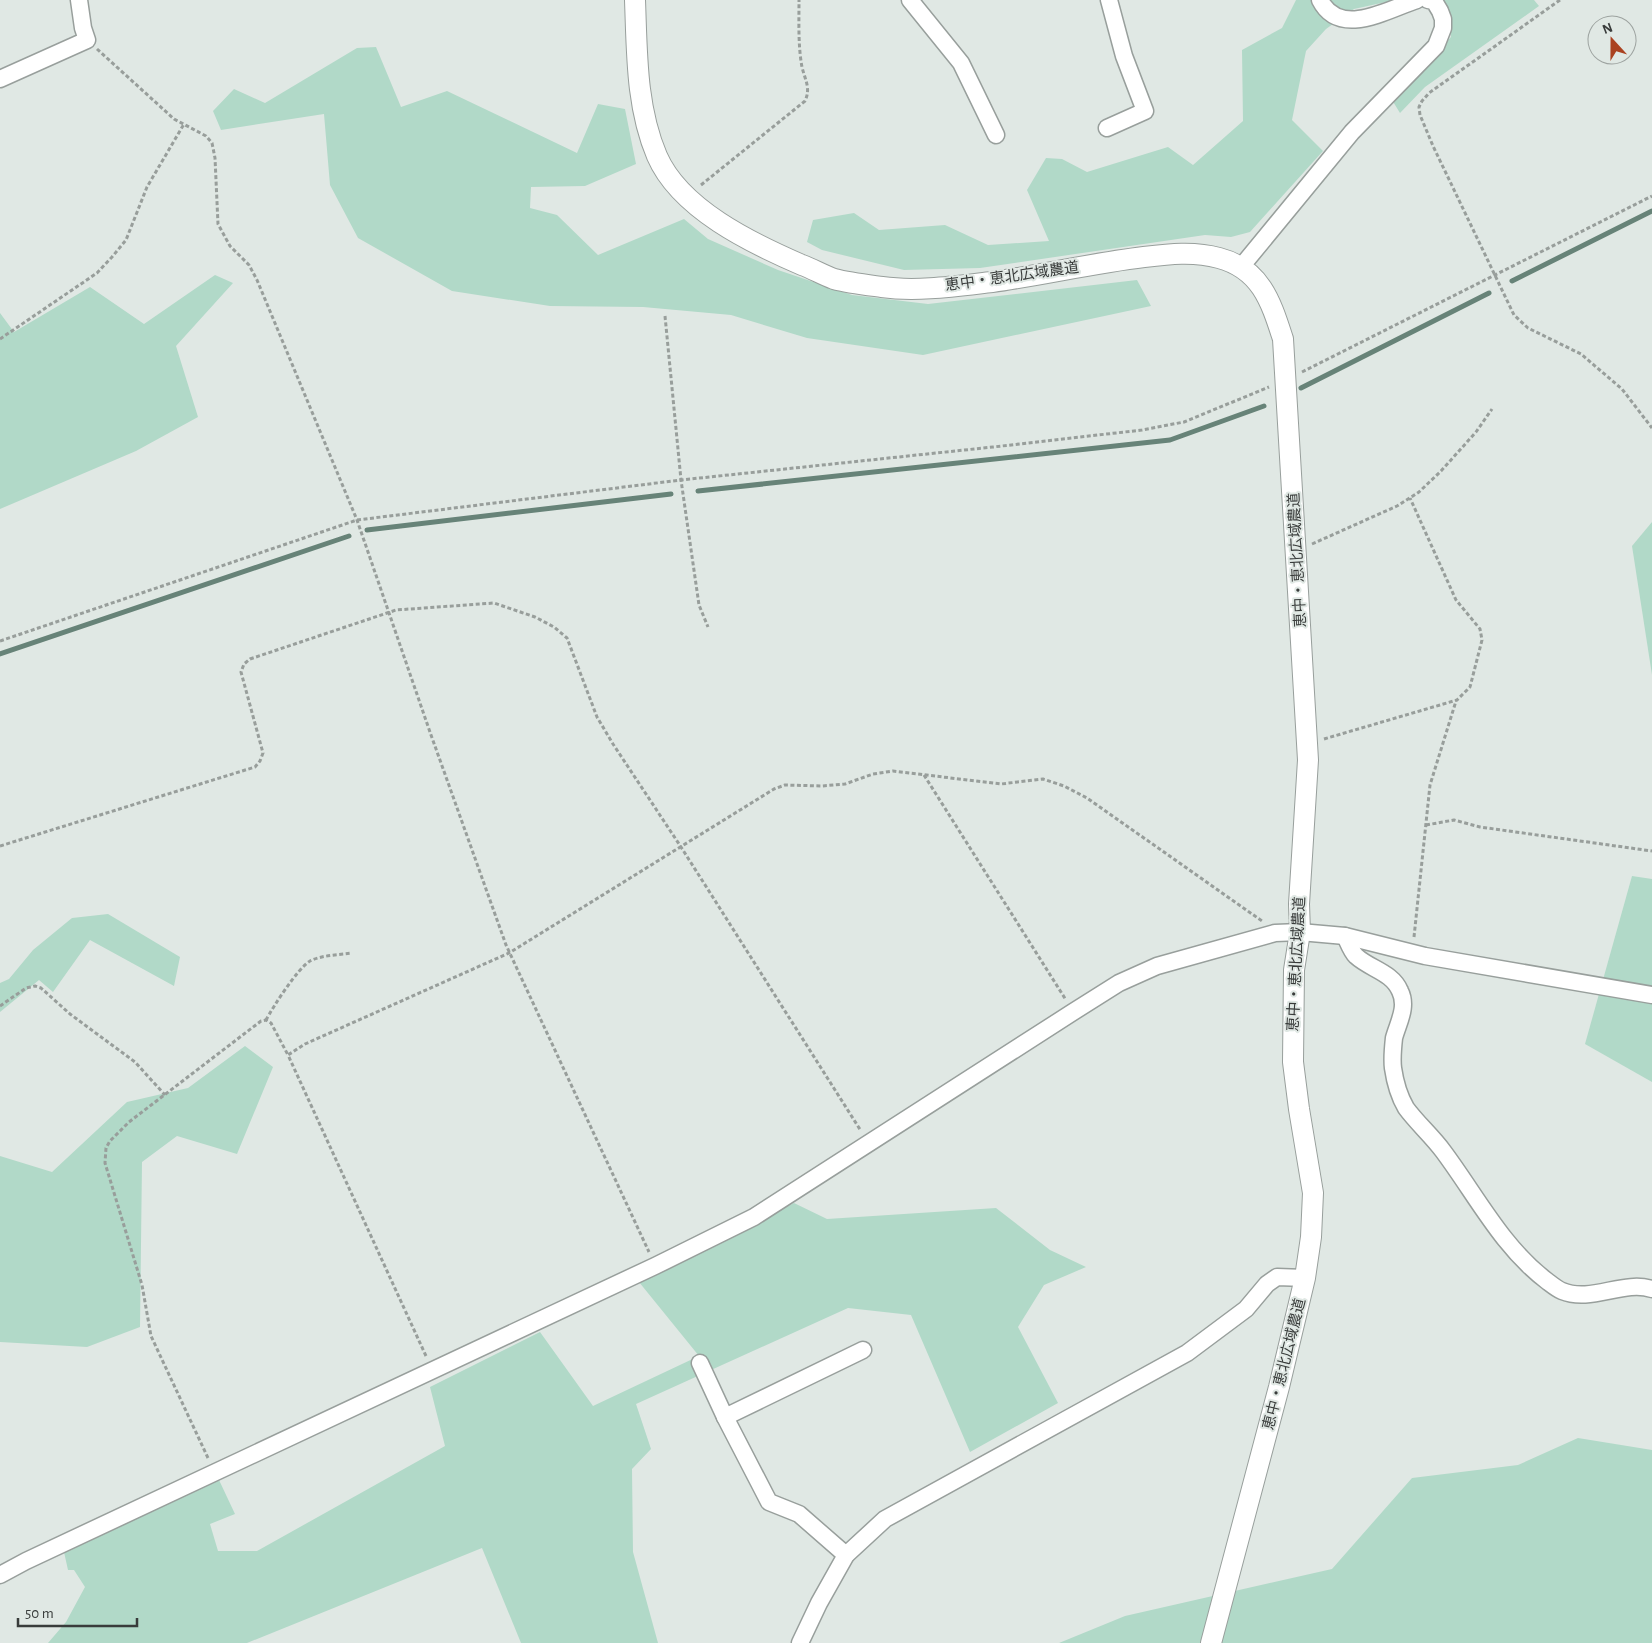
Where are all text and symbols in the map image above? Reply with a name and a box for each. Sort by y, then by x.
north arrow [1587,15,1637,65]
text: N [1601,21,1615,37]
street label: 恵中・恵北広域農道 [944,258,1080,293]
street label: 恵中・恵北広域農道 [1284,492,1309,628]
street label: 恵中・恵北広域農道 [1283,896,1308,1032]
street label: 恵中・恵北広域農道 [1259,1296,1308,1431]
scale bar [18,1596,136,1628]
text: 50 m [25,1606,54,1621]

